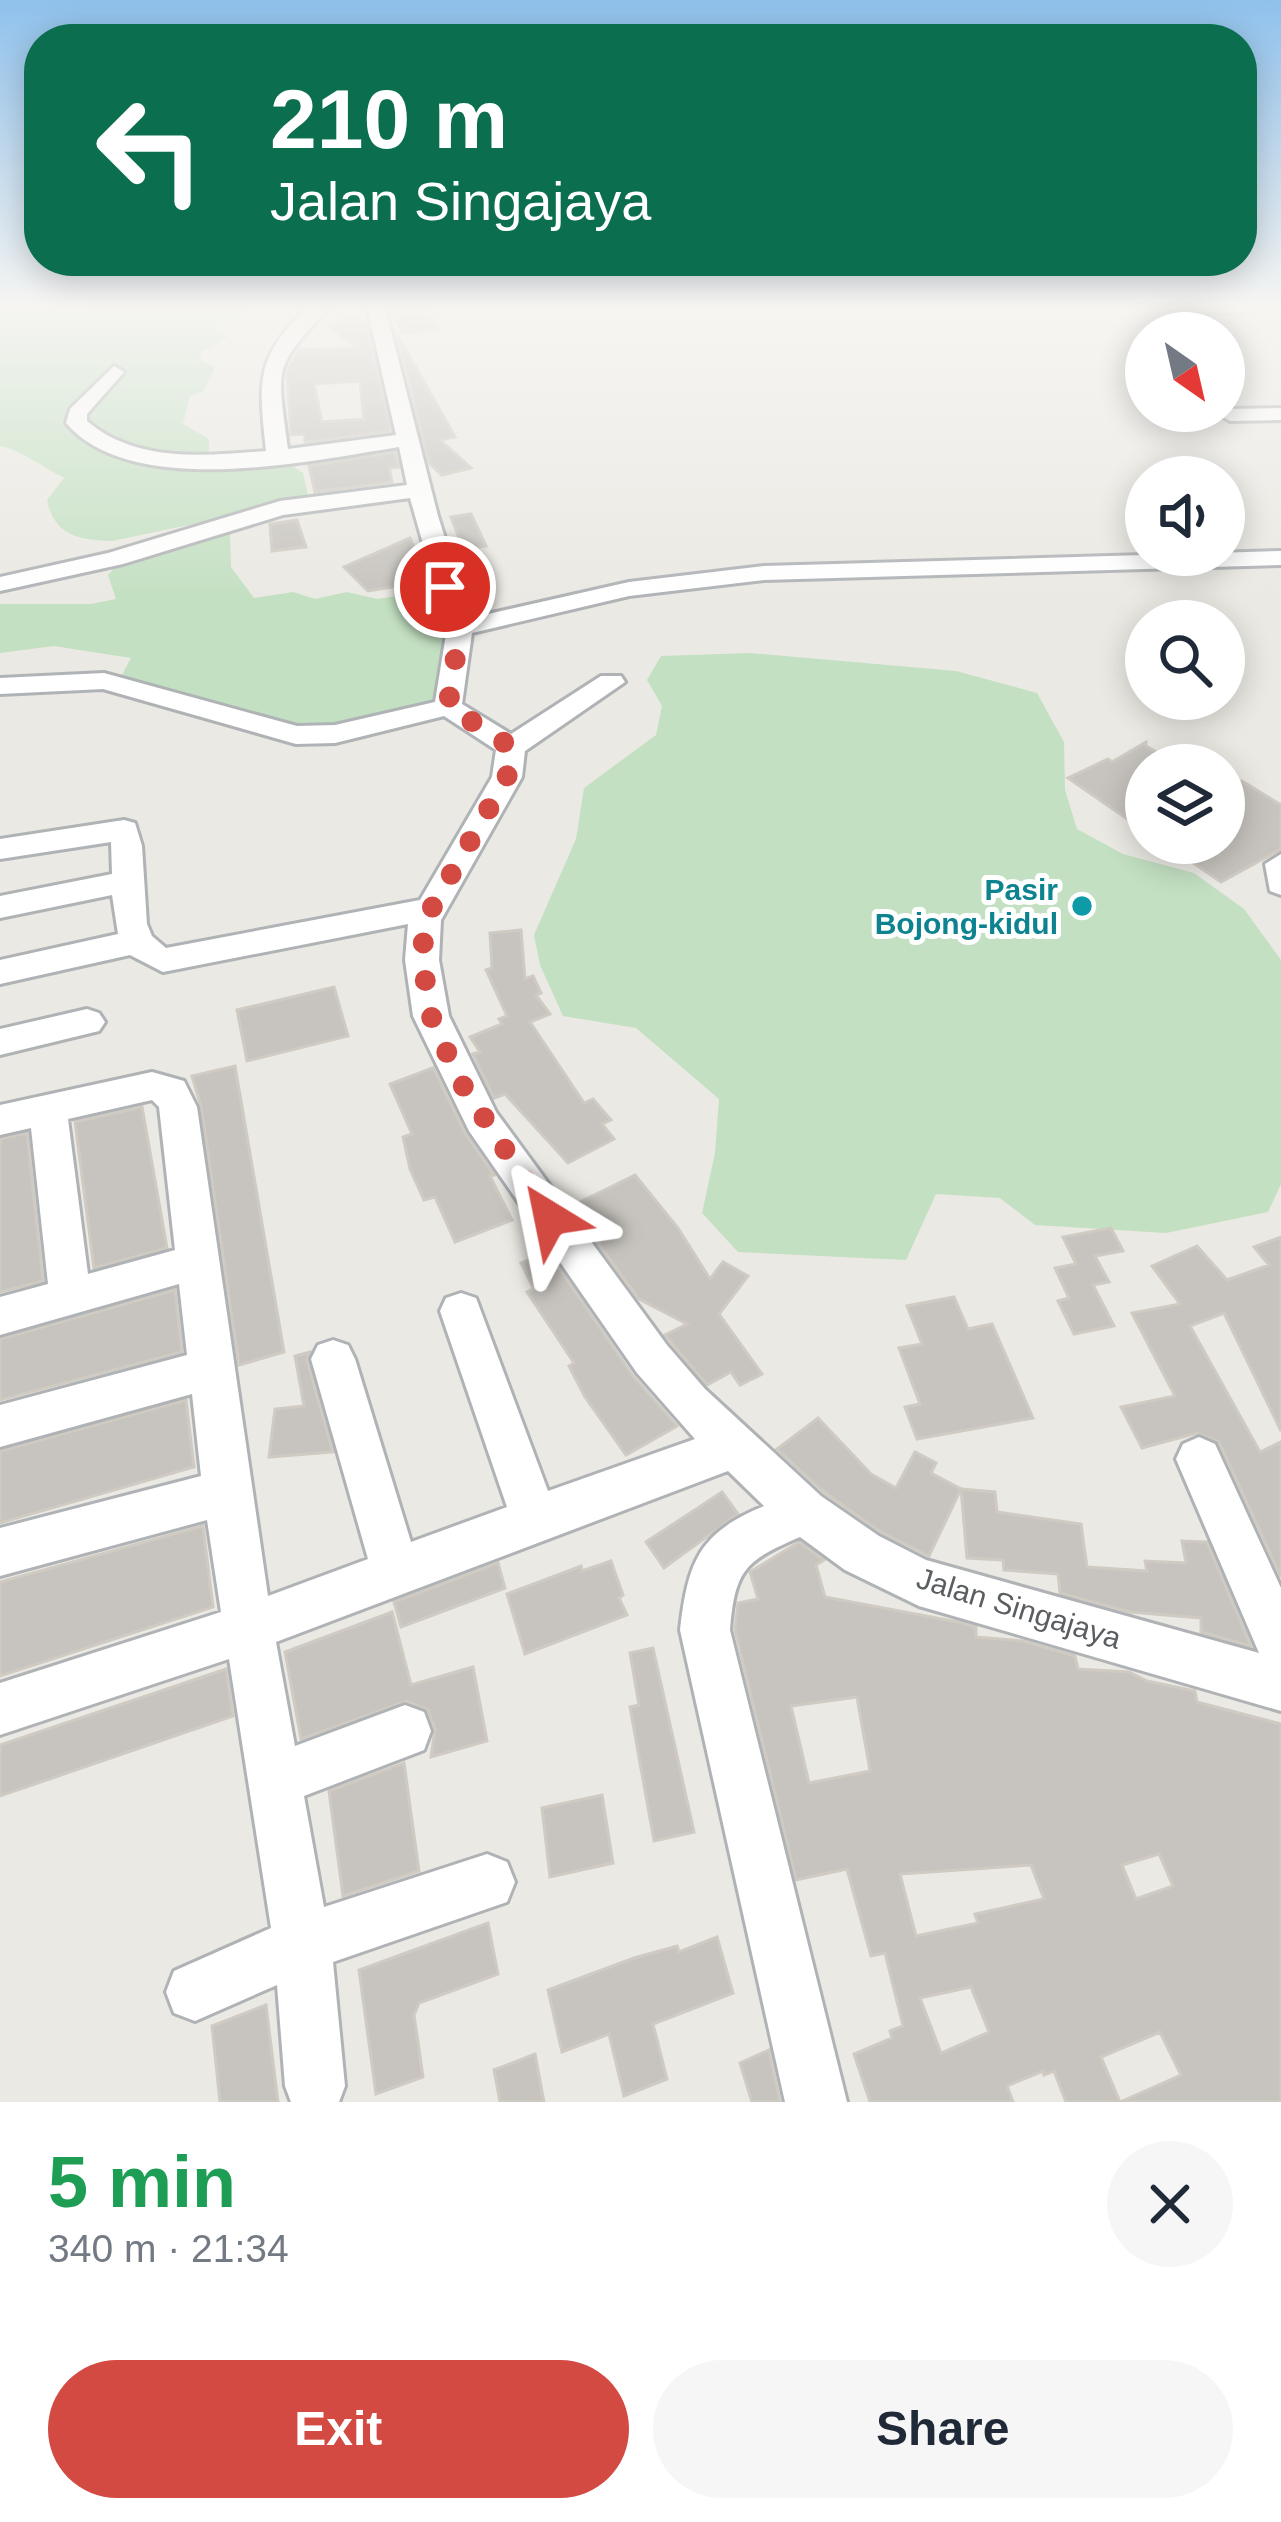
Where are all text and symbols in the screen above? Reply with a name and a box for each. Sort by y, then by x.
icon: left [72,72,228,228]
text: 210 m [270,72,508,166]
text: Jalan Singajaya [270,171,651,231]
north arrow [1125,312,1245,432]
map controls [1125,312,1245,864]
button: sound [1125,456,1245,576]
pin [394,536,496,638]
icon: arrive [412,554,478,620]
button: search [1125,600,1245,720]
button: layers [1125,744,1245,864]
place label: Pasir Bojong-kidul [875,873,1058,940]
marker: Pasir Bojong-kidul [1069,893,1095,919]
position arrow [487,1155,613,1281]
street label: Jalan Singajaya [913,1561,1125,1655]
button: close [1107,2141,1233,2267]
text: 5 min [48,2142,236,2222]
text: 340 m · 21:34 [48,2227,289,2270]
button: Exit [48,2360,629,2498]
button: Share [653,2360,1233,2498]

